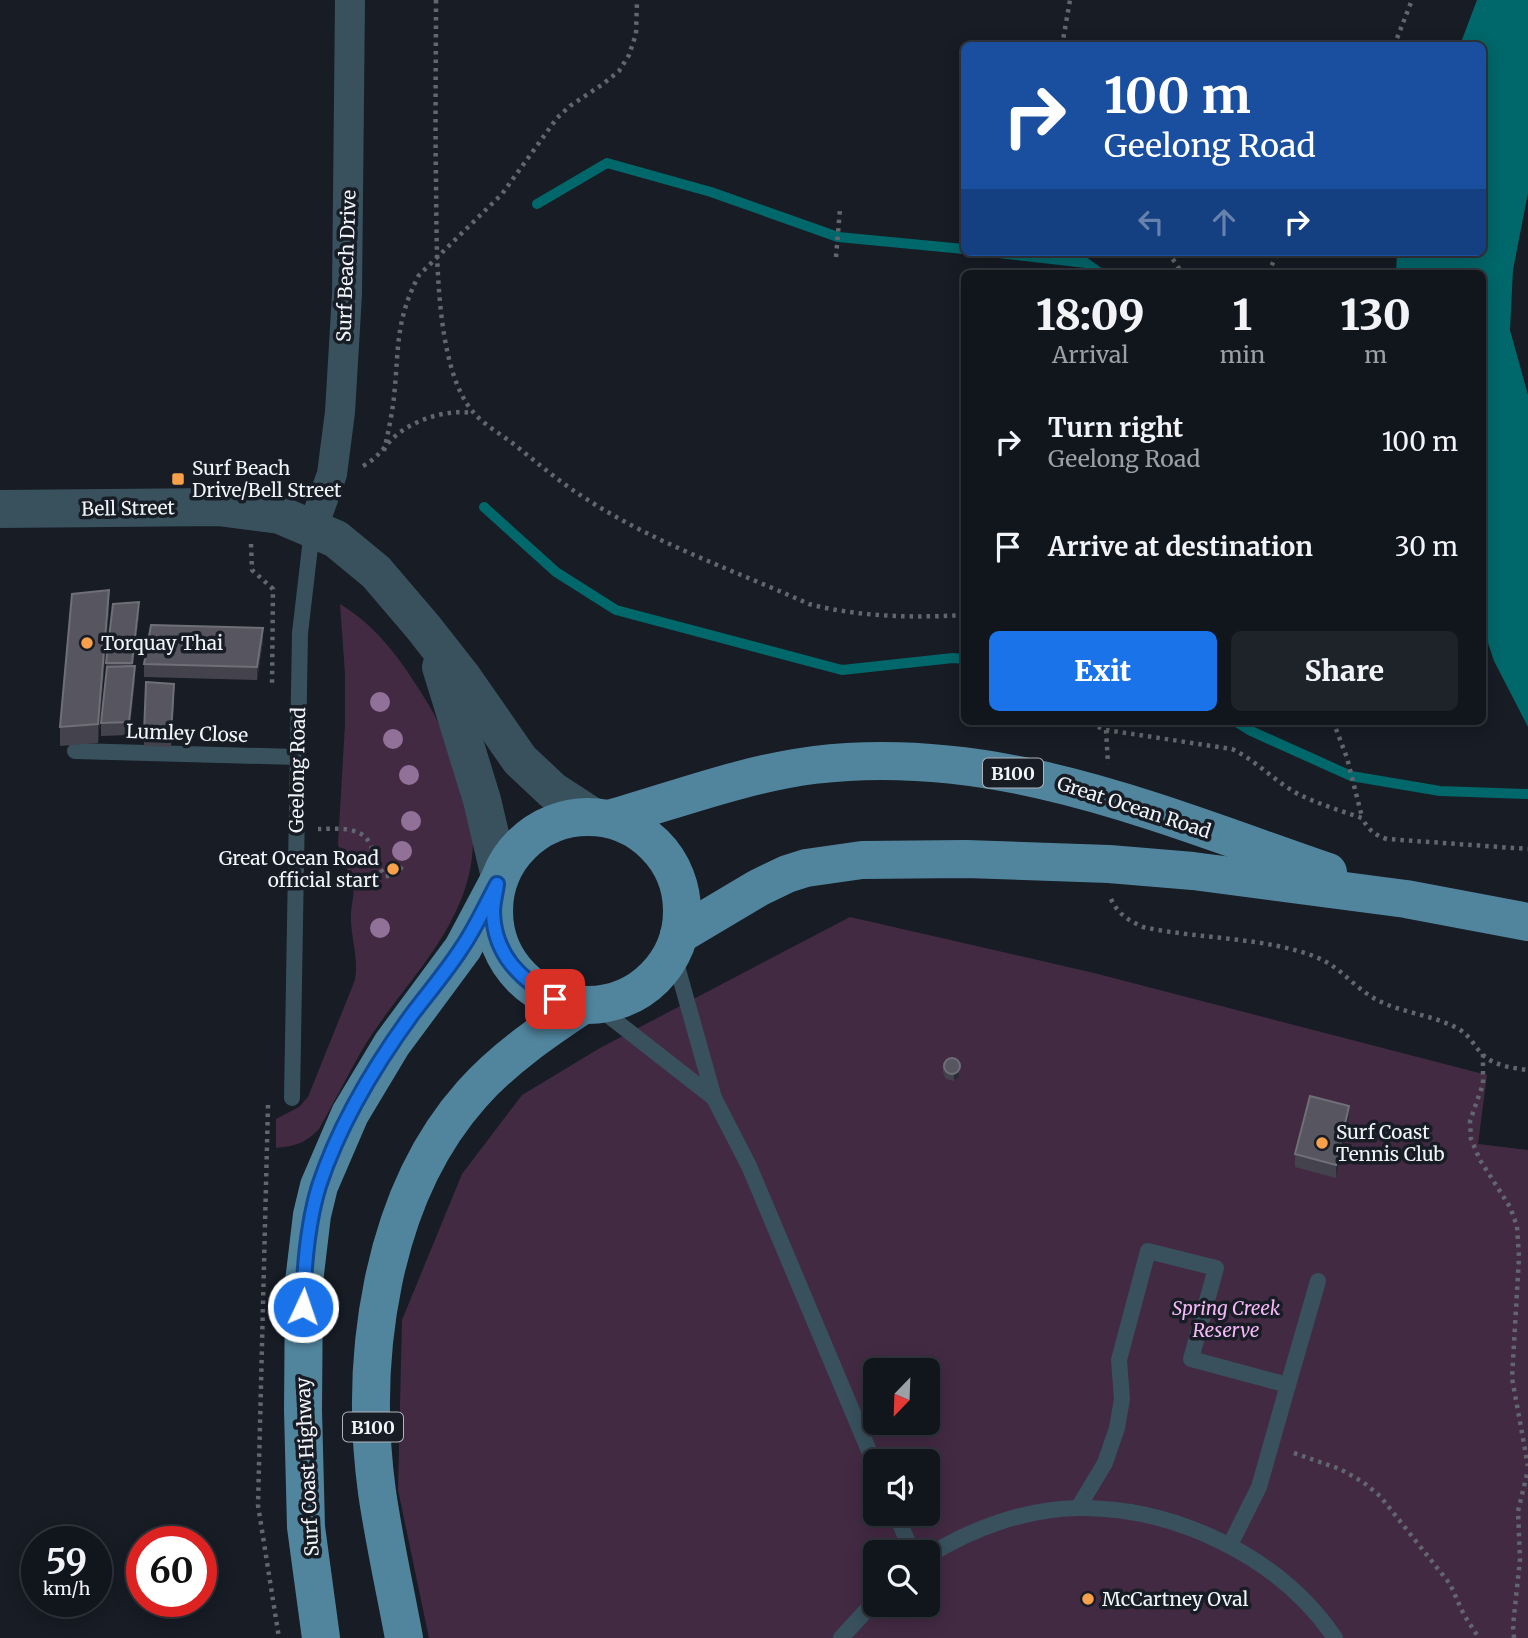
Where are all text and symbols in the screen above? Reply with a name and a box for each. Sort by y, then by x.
text: 100 m [1104,65,1251,126]
icon: right [989,70,1080,161]
text: Geelong Road [1104,126,1316,166]
street label: Surf Beach Drive [331,189,361,342]
icon: left [1132,203,1170,241]
icon: ahead [1205,203,1243,241]
icon: right [1278,203,1316,241]
text: 18:09 [1036,289,1145,341]
text: 1 [1233,289,1252,341]
text: 130 [1340,289,1411,341]
text: Arrival [1052,340,1129,369]
text: min [1220,340,1265,369]
text: m [1364,340,1387,369]
text: Turn right [1048,411,1183,444]
icon: right [989,423,1027,461]
text: 100 m [1382,425,1458,458]
text: Geelong Road [1048,444,1200,473]
place label: Surf Beach Drive/Bell Street [192,456,342,502]
marker: Surf Beach Drive/Bell Street [170,471,186,487]
street label: Bell Street [81,495,176,521]
icon: arrive [989,528,1027,566]
text: Arrive at destination [1048,530,1313,563]
text: 30 m [1395,530,1458,563]
place label: Torquay Thai [101,631,223,655]
button: Exit [989,631,1217,711]
button: Share [1231,631,1458,711]
marker: Torquay Thai [79,635,95,651]
street label: Geelong Road [284,707,310,833]
street label: Lumley Close [126,719,249,747]
road number: B100 [983,758,1043,788]
street label: Great Ocean Road [1054,771,1214,843]
place label: Great Ocean Road official start [219,846,380,892]
marker: Great Ocean Road official start [385,861,401,877]
pin [525,969,585,1029]
icon: arrive [536,980,574,1018]
place label: Surf Coast Tennis Club [1336,1120,1445,1166]
marker: Surf Coast Tennis Club [1314,1135,1330,1151]
position arrow [266,1270,340,1344]
park label: Spring Creek Reserve [1172,1296,1281,1342]
north arrow [863,1358,940,1435]
map controls [863,1358,940,1617]
street label: Surf Coast Highway [290,1377,324,1557]
road number: B100 [343,1412,403,1442]
button: sound [863,1449,940,1526]
speed limit sign: 60 [126,1526,217,1617]
text: 59 [46,1540,87,1584]
button: search [863,1540,940,1617]
text: km/h [43,1577,90,1600]
place label: McCartney Oval [1102,1587,1249,1611]
marker: McCartney Oval [1080,1591,1096,1607]

